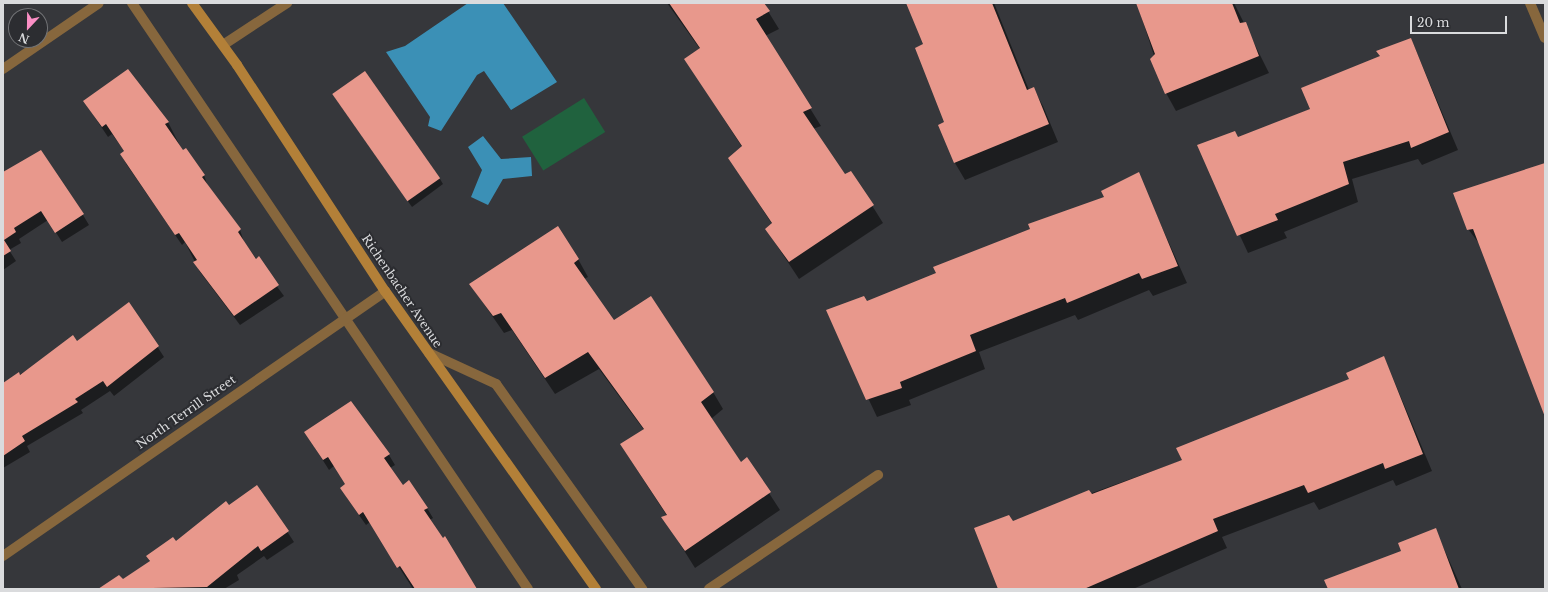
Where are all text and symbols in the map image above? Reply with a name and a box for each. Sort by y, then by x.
north arrow [8,8,48,48]
scale bar [1412,8,1509,34]
text: 20 m [1417,15,1449,30]
text: N [16,30,31,47]
street label: Richenbacher Avenue [358,231,446,351]
street label: North Terrill Street [133,372,239,452]

